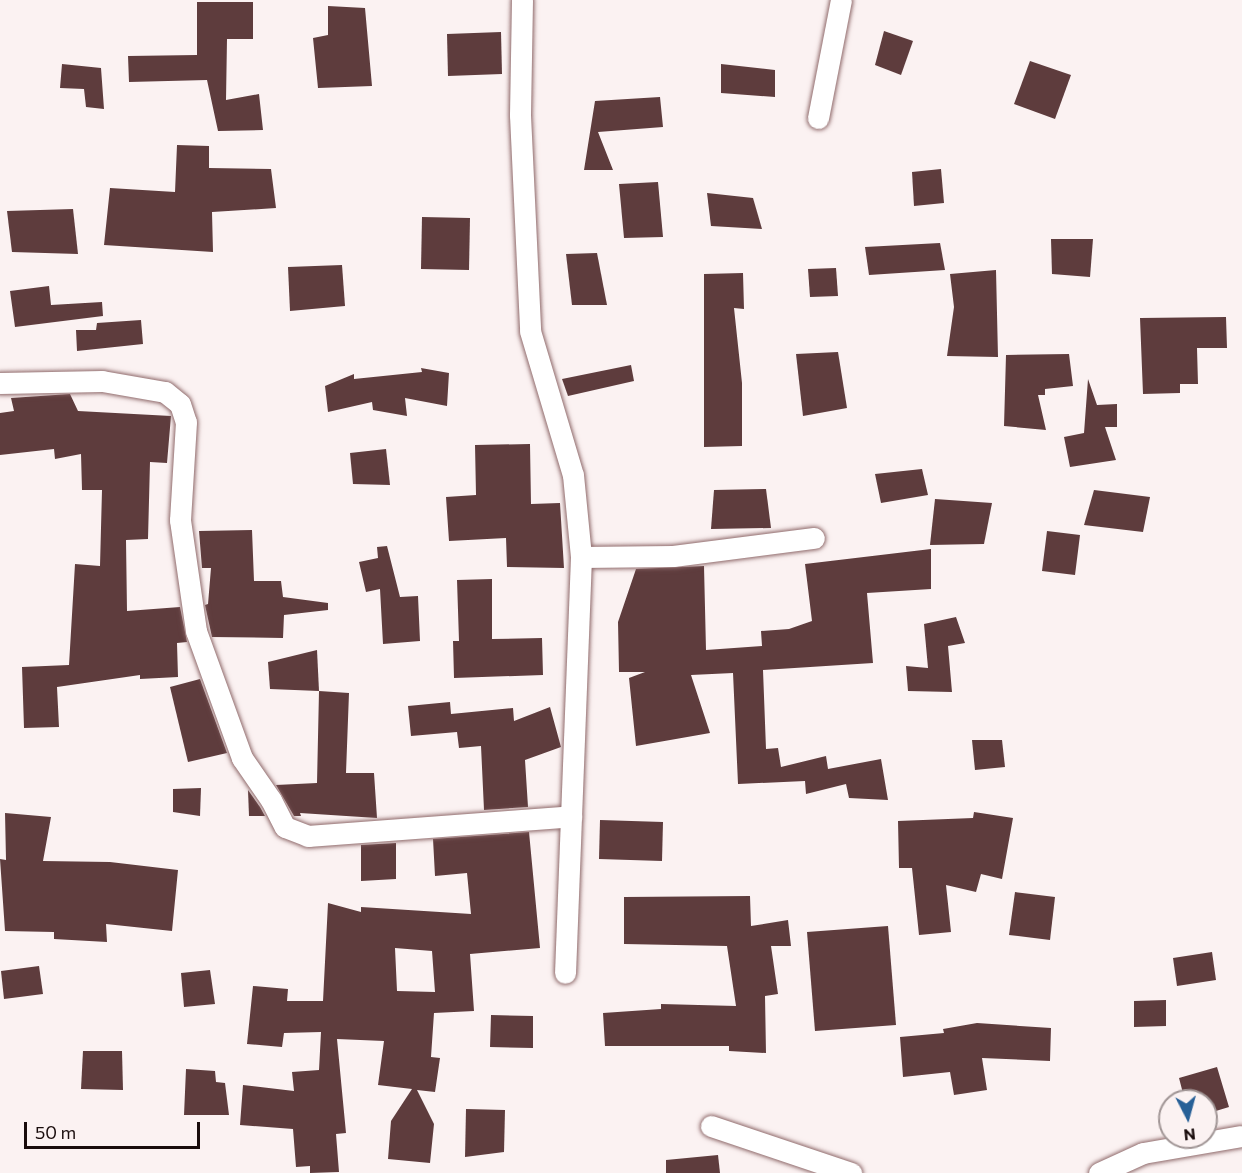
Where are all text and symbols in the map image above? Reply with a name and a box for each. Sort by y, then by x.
north arrow [1158,1089,1218,1149]
scale bar [27,1110,202,1148]
text: 50 m [35,1121,76,1143]
text: N [1183,1125,1197,1145]

